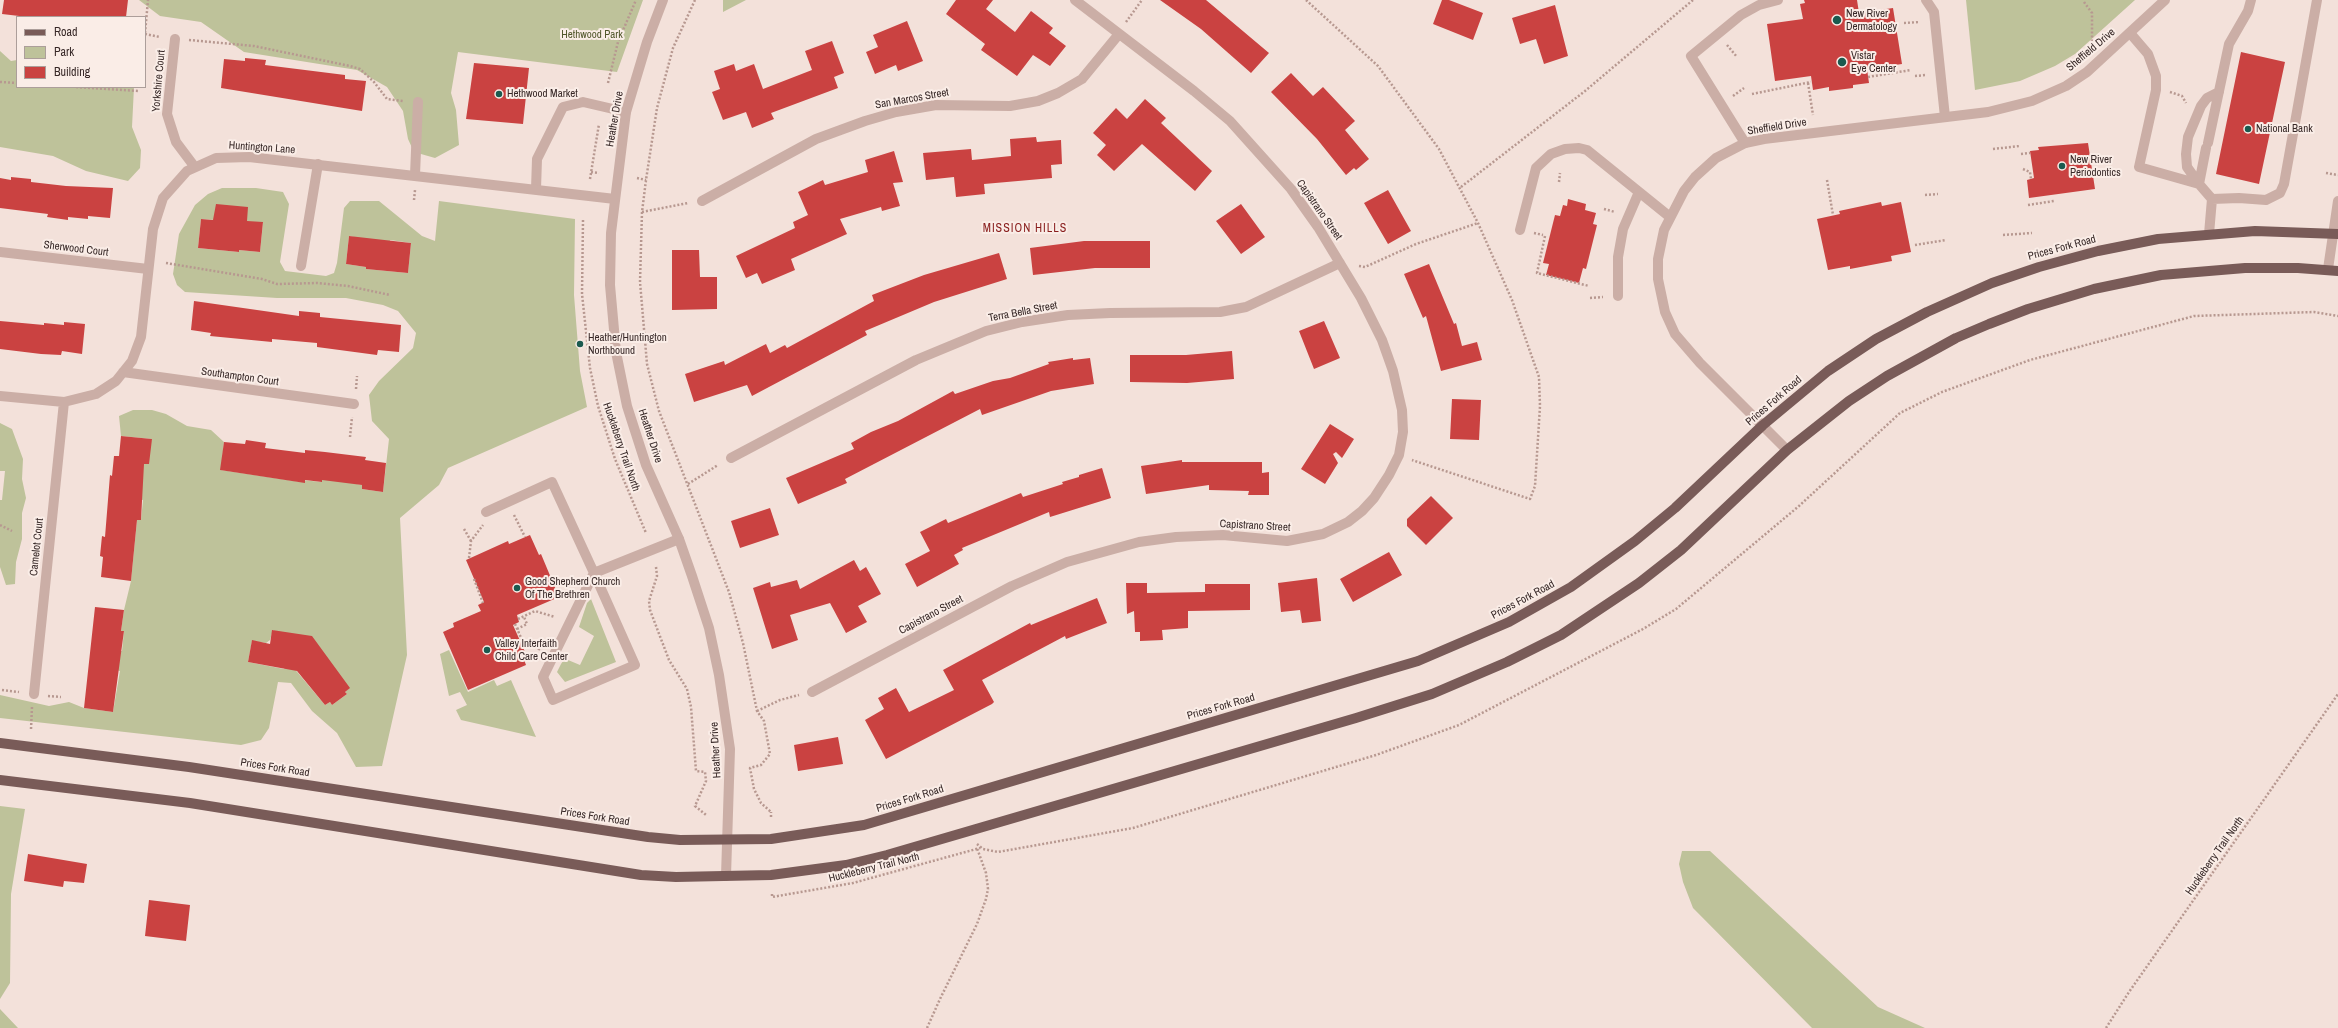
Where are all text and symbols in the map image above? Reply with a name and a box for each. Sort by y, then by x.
place label: New River Dermatology [1846,7,1897,33]
marker: New River Dermatology [1831,14,1843,26]
legend [16,16,146,88]
text: Road [54,24,78,40]
street label: Sheffield Drive [2064,26,2118,74]
park label: Hethwood Park [561,28,623,42]
text: Park [54,44,74,60]
street label: Yorkshire Court [150,49,168,113]
place label: Vistar Eye Center [1851,49,1896,75]
marker: Vistar Eye Center [1836,56,1848,68]
text: Building [54,64,90,80]
street label: San Marcos Street [874,86,950,112]
place label: Hethwood Market [507,87,578,101]
marker: Hethwood Market [494,89,504,99]
street label: Heather Drive [604,90,626,148]
street label: Sheffield Drive [1747,116,1807,138]
place label: National Bank [2256,122,2313,136]
marker: National Bank [2243,124,2253,134]
street label: Huntington Lane [228,139,296,157]
place label: New River Periodontics [2070,153,2121,179]
marker: New River Periodontics [2057,161,2067,171]
street label: Capistrano Street [1293,177,1345,243]
district label: MISSION HILLS [983,222,1067,236]
street label: Prices Fork Road [2027,233,2097,263]
street label: Sherwood Court [43,238,109,260]
street label: Terra Bella Street [988,299,1058,325]
place label: Heather/Huntington Northbound [588,331,667,357]
marker: Heather/Huntington Northbound [575,339,585,349]
street label: Southampton Court [200,365,280,389]
street label: Prices Fork Road [1743,373,1805,429]
street label: Huckleberry Trail North [600,401,642,493]
street label: Heather Drive [635,407,665,465]
street label: Camelot Court [27,517,47,577]
street label: Capistrano Street [1219,518,1291,534]
place label: Good Shepherd Church Of The Brethren [525,575,620,601]
street label: Prices Fork Road [1489,578,1557,622]
marker: Good Shepherd Church Of The Brethren [512,583,522,593]
street label: Capistrano Street [897,593,965,637]
place label: Valley Interfaith Child Care Center [495,637,568,663]
marker: Valley Interfaith Child Care Center [482,645,492,655]
street label: Prices Fork Road [1186,691,1256,723]
street label: Heather Drive [708,722,724,778]
street label: Prices Fork Road [240,756,310,780]
street label: Prices Fork Road [875,782,945,816]
street label: Prices Fork Road [560,805,630,829]
street label: Huckleberry Trail North [2183,814,2247,898]
street label: Huckleberry Trail North [827,850,921,886]

